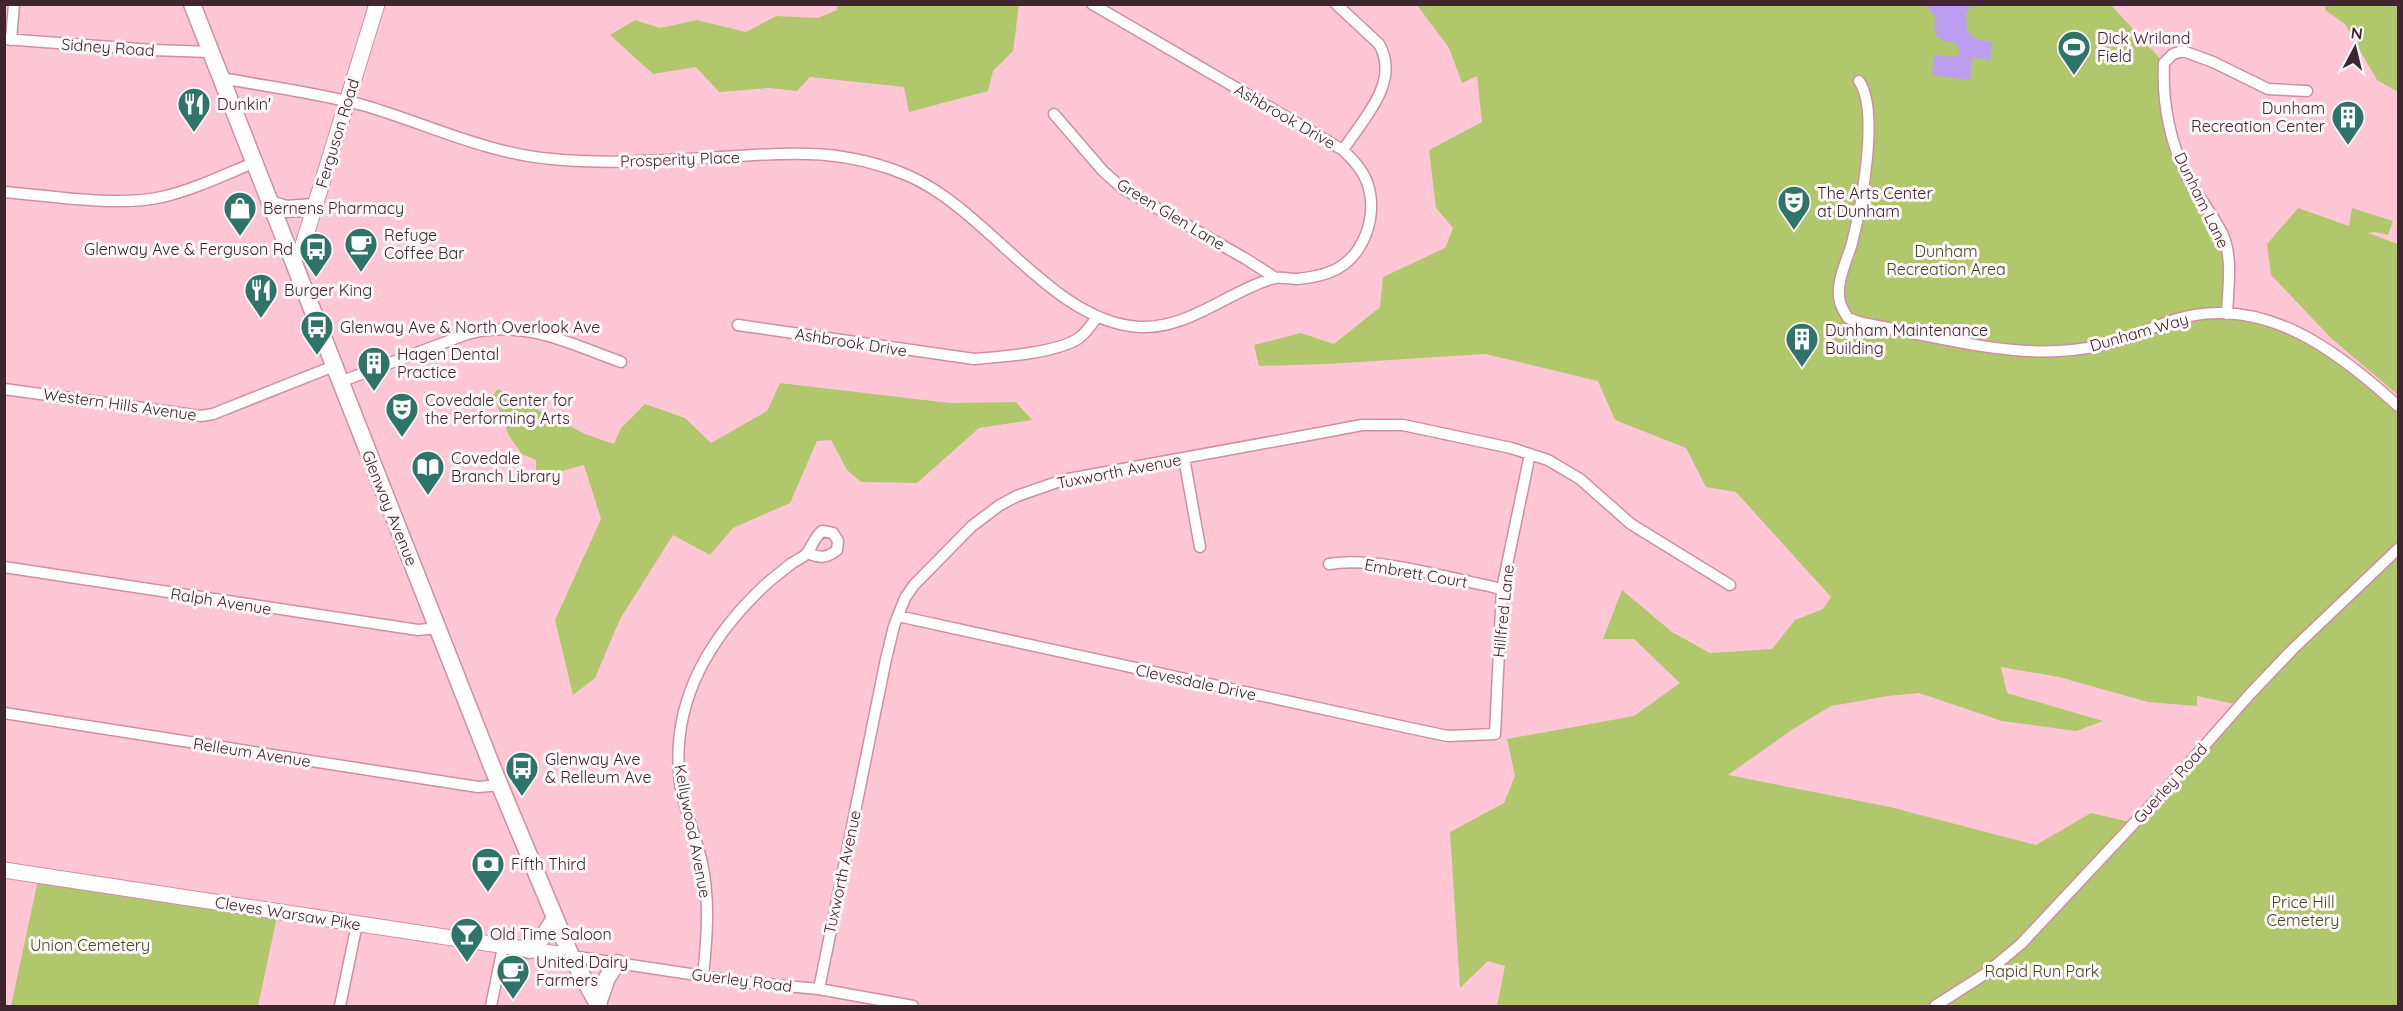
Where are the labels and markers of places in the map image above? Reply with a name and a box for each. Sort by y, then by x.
place label: Dick Wriland Field [2097,28,2190,66]
sports icon: Dick Wriland Field [2056,29,2092,76]
restaurant icon: Dunkin' [176,86,212,133]
place label: Dunkin' [217,94,271,114]
place label: Dunham Recreation Center [2191,98,2325,136]
building icon: Dunham Recreation Center [2330,99,2366,146]
place label: The Arts Center at Dunham [1817,183,1933,221]
theatre icon: The Arts Center at Dunham [1776,184,1812,231]
shop icon: Bernens Pharmacy [222,190,258,237]
place label: Bernens Pharmacy [263,198,404,218]
place label: Refuge Coffee Bar [384,225,464,263]
cafe icon: Refuge Coffee Bar [343,226,379,273]
bus stop icon: Glenway Ave & Ferguson Rd [298,231,334,278]
place label: Glenway Ave & Ferguson Rd [84,239,293,259]
restaurant icon: Burger King [243,272,279,319]
place label: Burger King [284,280,372,300]
bus stop icon: Glenway Ave & North Overlook Ave [299,309,335,356]
place label: Glenway Ave & North Overlook Ave [340,317,600,337]
place label: Dunham Maintenance Building [1825,320,1988,358]
building icon: Dunham Maintenance Building [1784,321,1820,368]
place label: Hagen Dental Practice [397,344,499,382]
building icon: Hagen Dental Practice [356,345,392,392]
place label: Covedale Center for the Performing Arts [425,390,573,428]
theatre icon: Covedale Center for the Performing Arts [384,391,420,438]
place label: Covedale Branch Library [451,448,561,486]
library icon: Covedale Branch Library [410,449,446,496]
place label: Glenway Ave & Relleum Ave [545,749,652,787]
bus stop icon: Glenway Ave & Relleum Ave [504,750,540,797]
bank icon: Fifth Third [470,846,506,893]
place label: Fifth Third [511,854,586,874]
bar icon: Old Time Saloon [449,916,485,963]
place label: Old Time Saloon [490,924,612,944]
place label: United Dairy Farmers [536,952,628,990]
cafe icon: United Dairy Farmers [495,953,531,1000]

